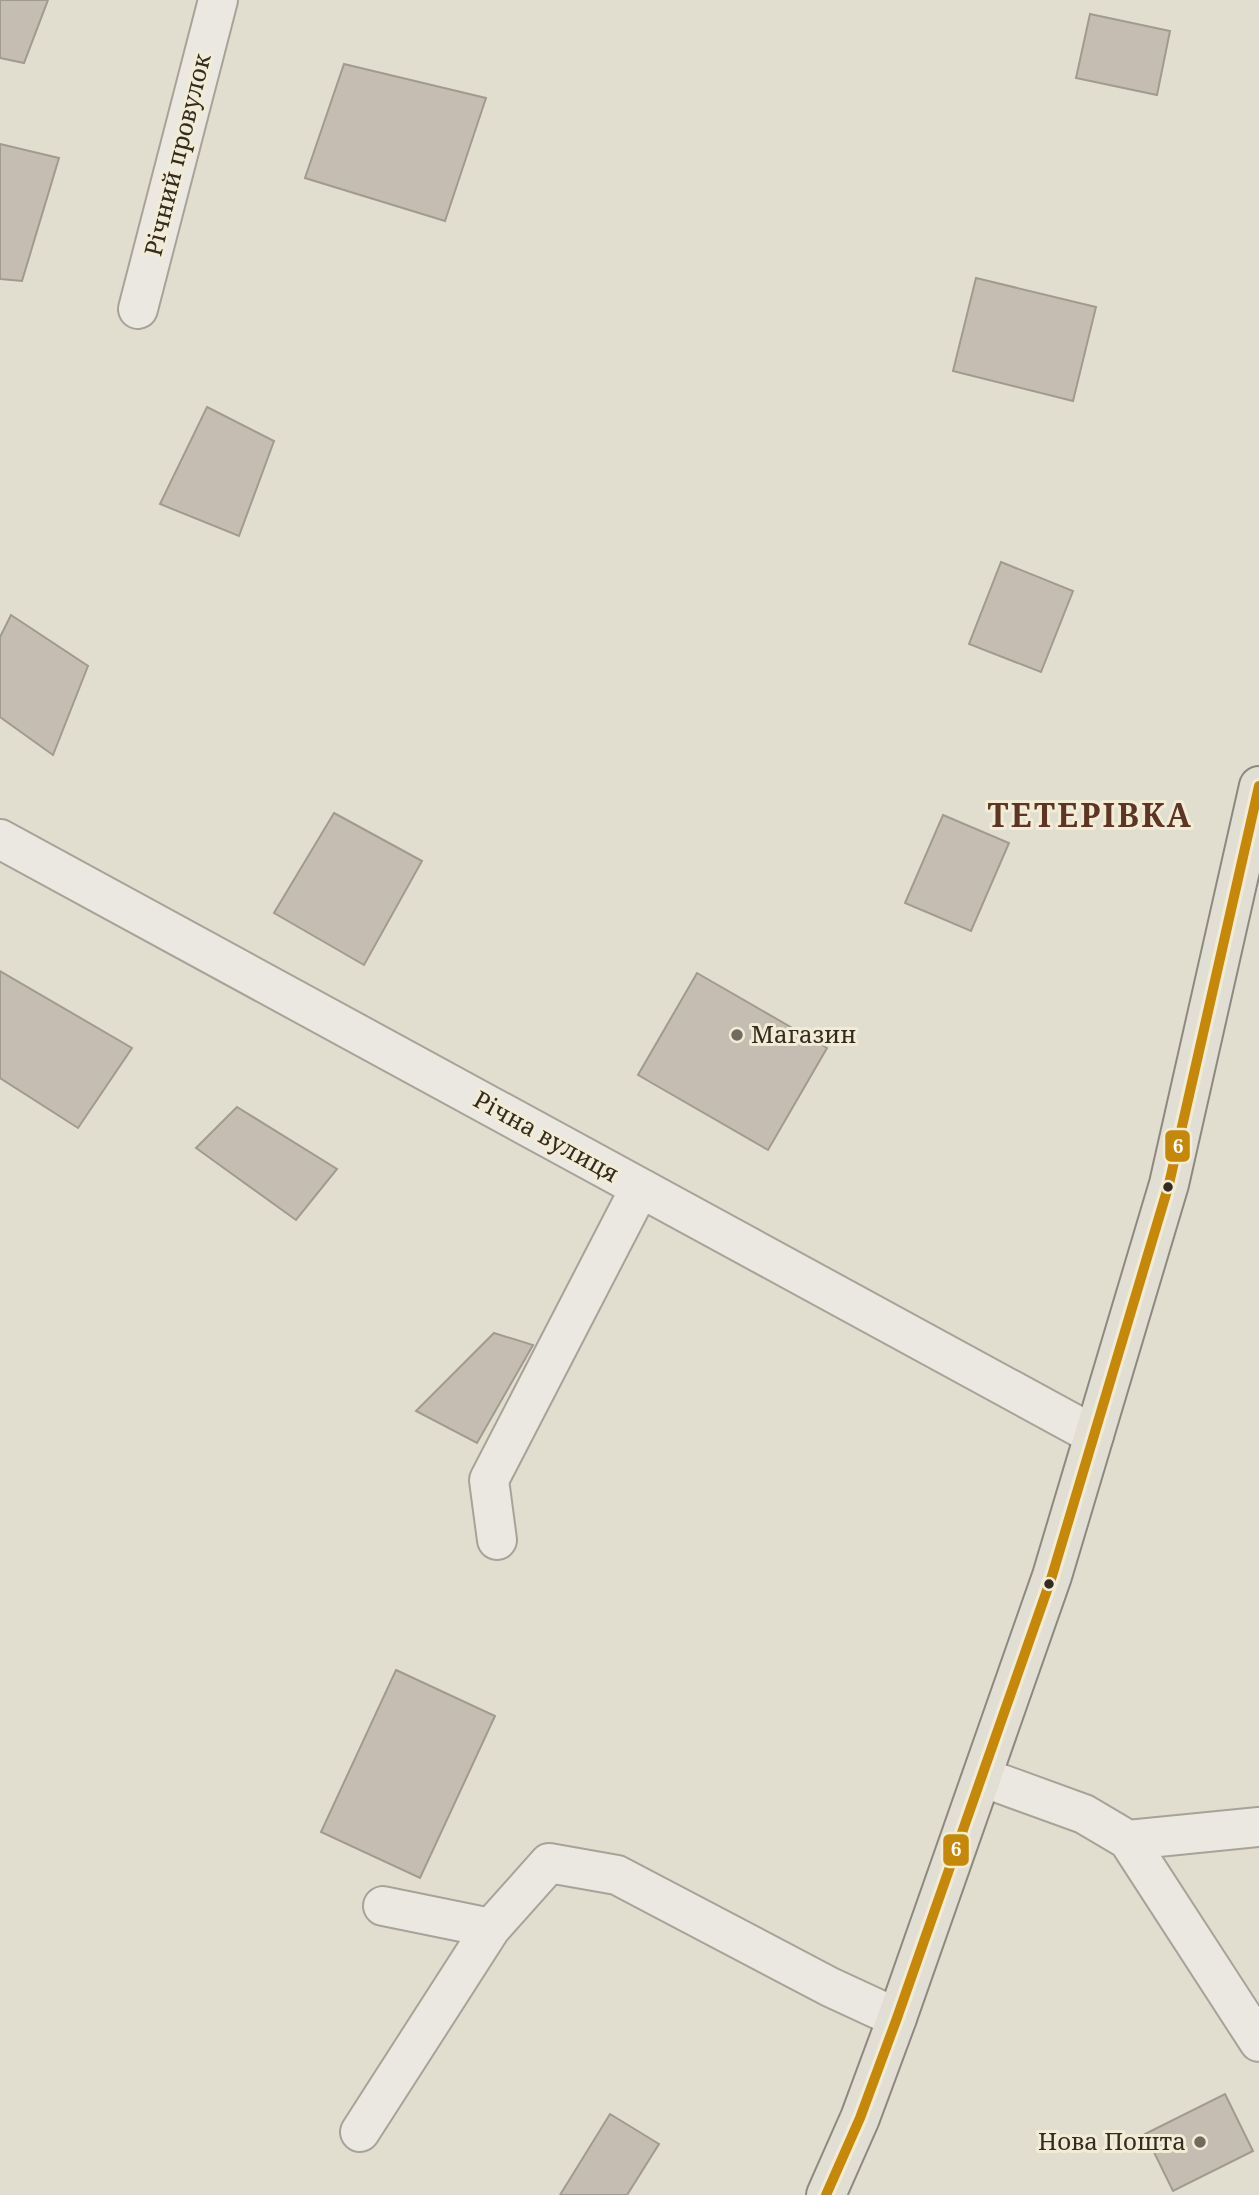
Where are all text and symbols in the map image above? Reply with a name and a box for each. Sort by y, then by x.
street label: Річний провулок [135,49,218,259]
district label: ТЕТЕРІВКА [987,793,1193,836]
place label: Магазин [751,1017,856,1050]
marker: Магазин [729,1027,745,1043]
street label: Річна вулиця [468,1082,625,1189]
line badge: 6 [1164,1129,1191,1163]
text: 6 [1173,1133,1184,1159]
unlabelled marker [1161,1180,1175,1194]
unlabelled marker [1042,1577,1056,1591]
line badge: 6 [942,1833,970,1867]
text: 6 [951,1836,962,1862]
place label: Нова Пошта [1038,2124,1186,2157]
marker: Нова Пошта [1192,2134,1208,2150]

